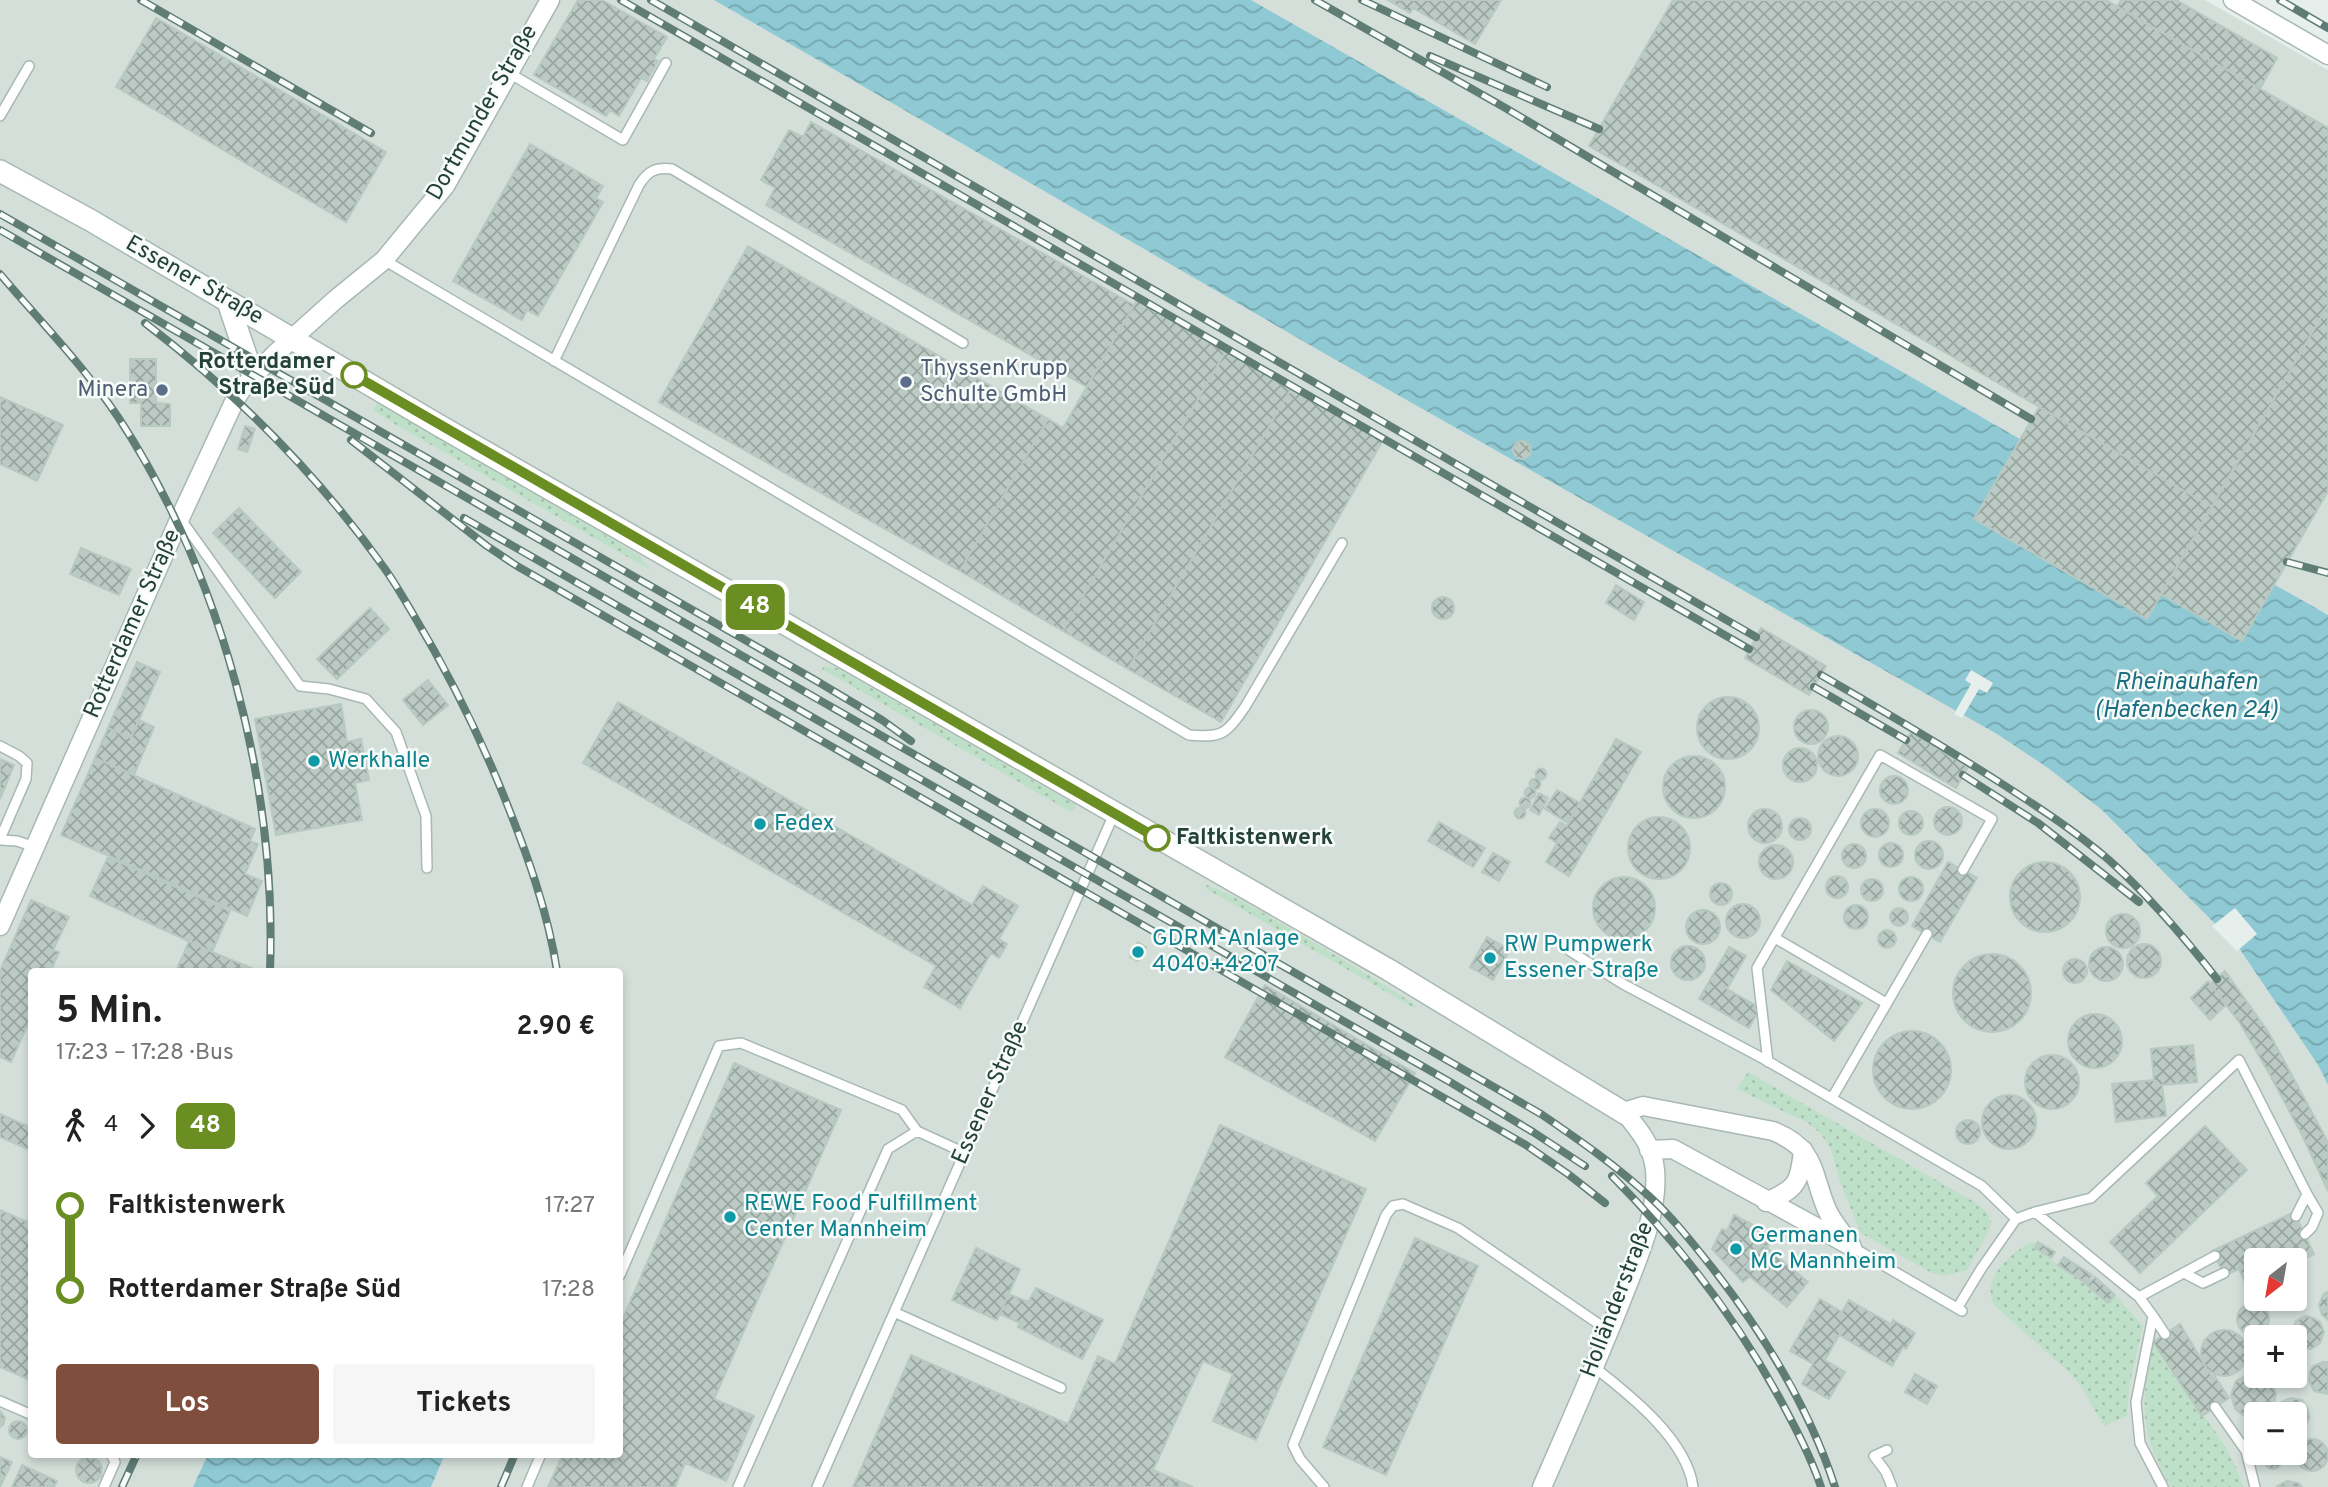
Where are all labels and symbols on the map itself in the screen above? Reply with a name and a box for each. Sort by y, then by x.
street label: Dortmunder Straße [421,20,545,206]
street label: Essener Straße [120,230,268,332]
place label: Rotterdamer Straße Süd [198,348,335,403]
place label: ThyssenKrupp Schulte GmbH [920,355,1068,410]
marker: Rotterdamer Straße Süd [341,362,367,388]
marker: ThyssenKrupp Schulte GmbH [898,374,914,390]
place label: Minera [77,376,148,405]
marker: Minera [154,382,170,398]
street label: Rotterdamer Straße [78,525,188,723]
line badge: 48 [724,584,786,630]
water label: Rheinauhafen (Hafenbecken 24) [2094,668,2278,726]
place label: Werkhalle [328,747,430,776]
marker: Werkhalle [306,753,322,769]
place label: Fedex [774,810,834,839]
marker: Fedex [752,816,768,832]
place label: Faltkistenwerk [1176,824,1333,853]
marker: Faltkistenwerk [1144,825,1170,851]
place label: GDRM-Anlage 4040+4207 [1152,925,1299,980]
place label: RW Pumpwerk Essener Straße [1504,931,1659,986]
marker: GDRM-Anlage 4040+4207 [1130,944,1146,960]
marker: RW Pumpwerk Essener Straße [1482,950,1498,966]
street label: Essener Straße [946,1017,1036,1169]
place label: REWE Food Fulfillment Center Mannheim [744,1190,977,1245]
marker: REWE Food Fulfillment Center Mannheim [722,1209,738,1225]
street label: Holländerstraße [1575,1218,1661,1382]
place label: Germanen MC Mannheim [1750,1222,1896,1277]
marker: Germanen MC Mannheim [1728,1241,1744,1257]
north arrow [2244,1248,2306,1311]

